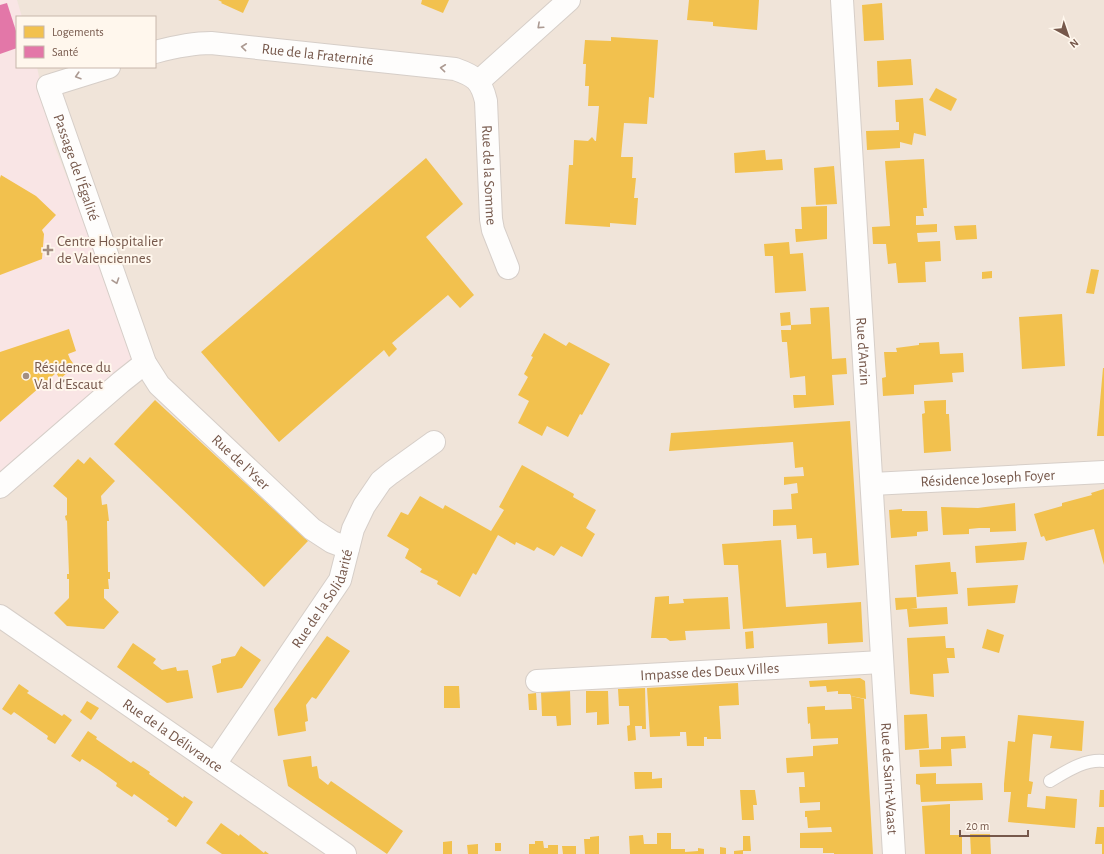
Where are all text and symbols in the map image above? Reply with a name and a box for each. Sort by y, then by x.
legend [16,16,156,68]
north arrow [1048,16,1088,56]
one-way arrow [538,21,545,28]
text: Logements [52,26,104,38]
text: N [1068,37,1081,50]
street label: Rue de la Fraternité [261,41,374,68]
one-way arrow [241,43,247,52]
text: Santé [52,46,78,58]
one-way arrow [440,64,446,73]
one-way arrow [75,72,82,80]
street label: Passage de l'Égalité [50,112,102,223]
street label: Rue de la Somme [479,125,499,227]
place label: Centre Hospitalier de Valenciennes [57,234,163,266]
marker: Centre Hospitalier de Valenciennes [42,244,54,256]
one-way arrow [112,278,120,285]
street label: Rue d'Anzin [853,317,872,386]
place label: Résidence du Val d'Escaut [34,360,111,392]
marker: Résidence du Val d'Escaut [21,371,31,381]
street label: Rue de l'Yser [209,432,273,493]
street label: Résidence Joseph Foyer [920,468,1056,489]
street label: Rue de la Solidarité [289,548,356,651]
street label: Impasse des Deux Villes [640,661,780,683]
street label: Rue de la Délivrance [120,696,225,775]
street label: Rue de Saint-Waast [878,722,900,835]
scale bar [960,812,1028,838]
text: 20 m [966,820,989,832]

